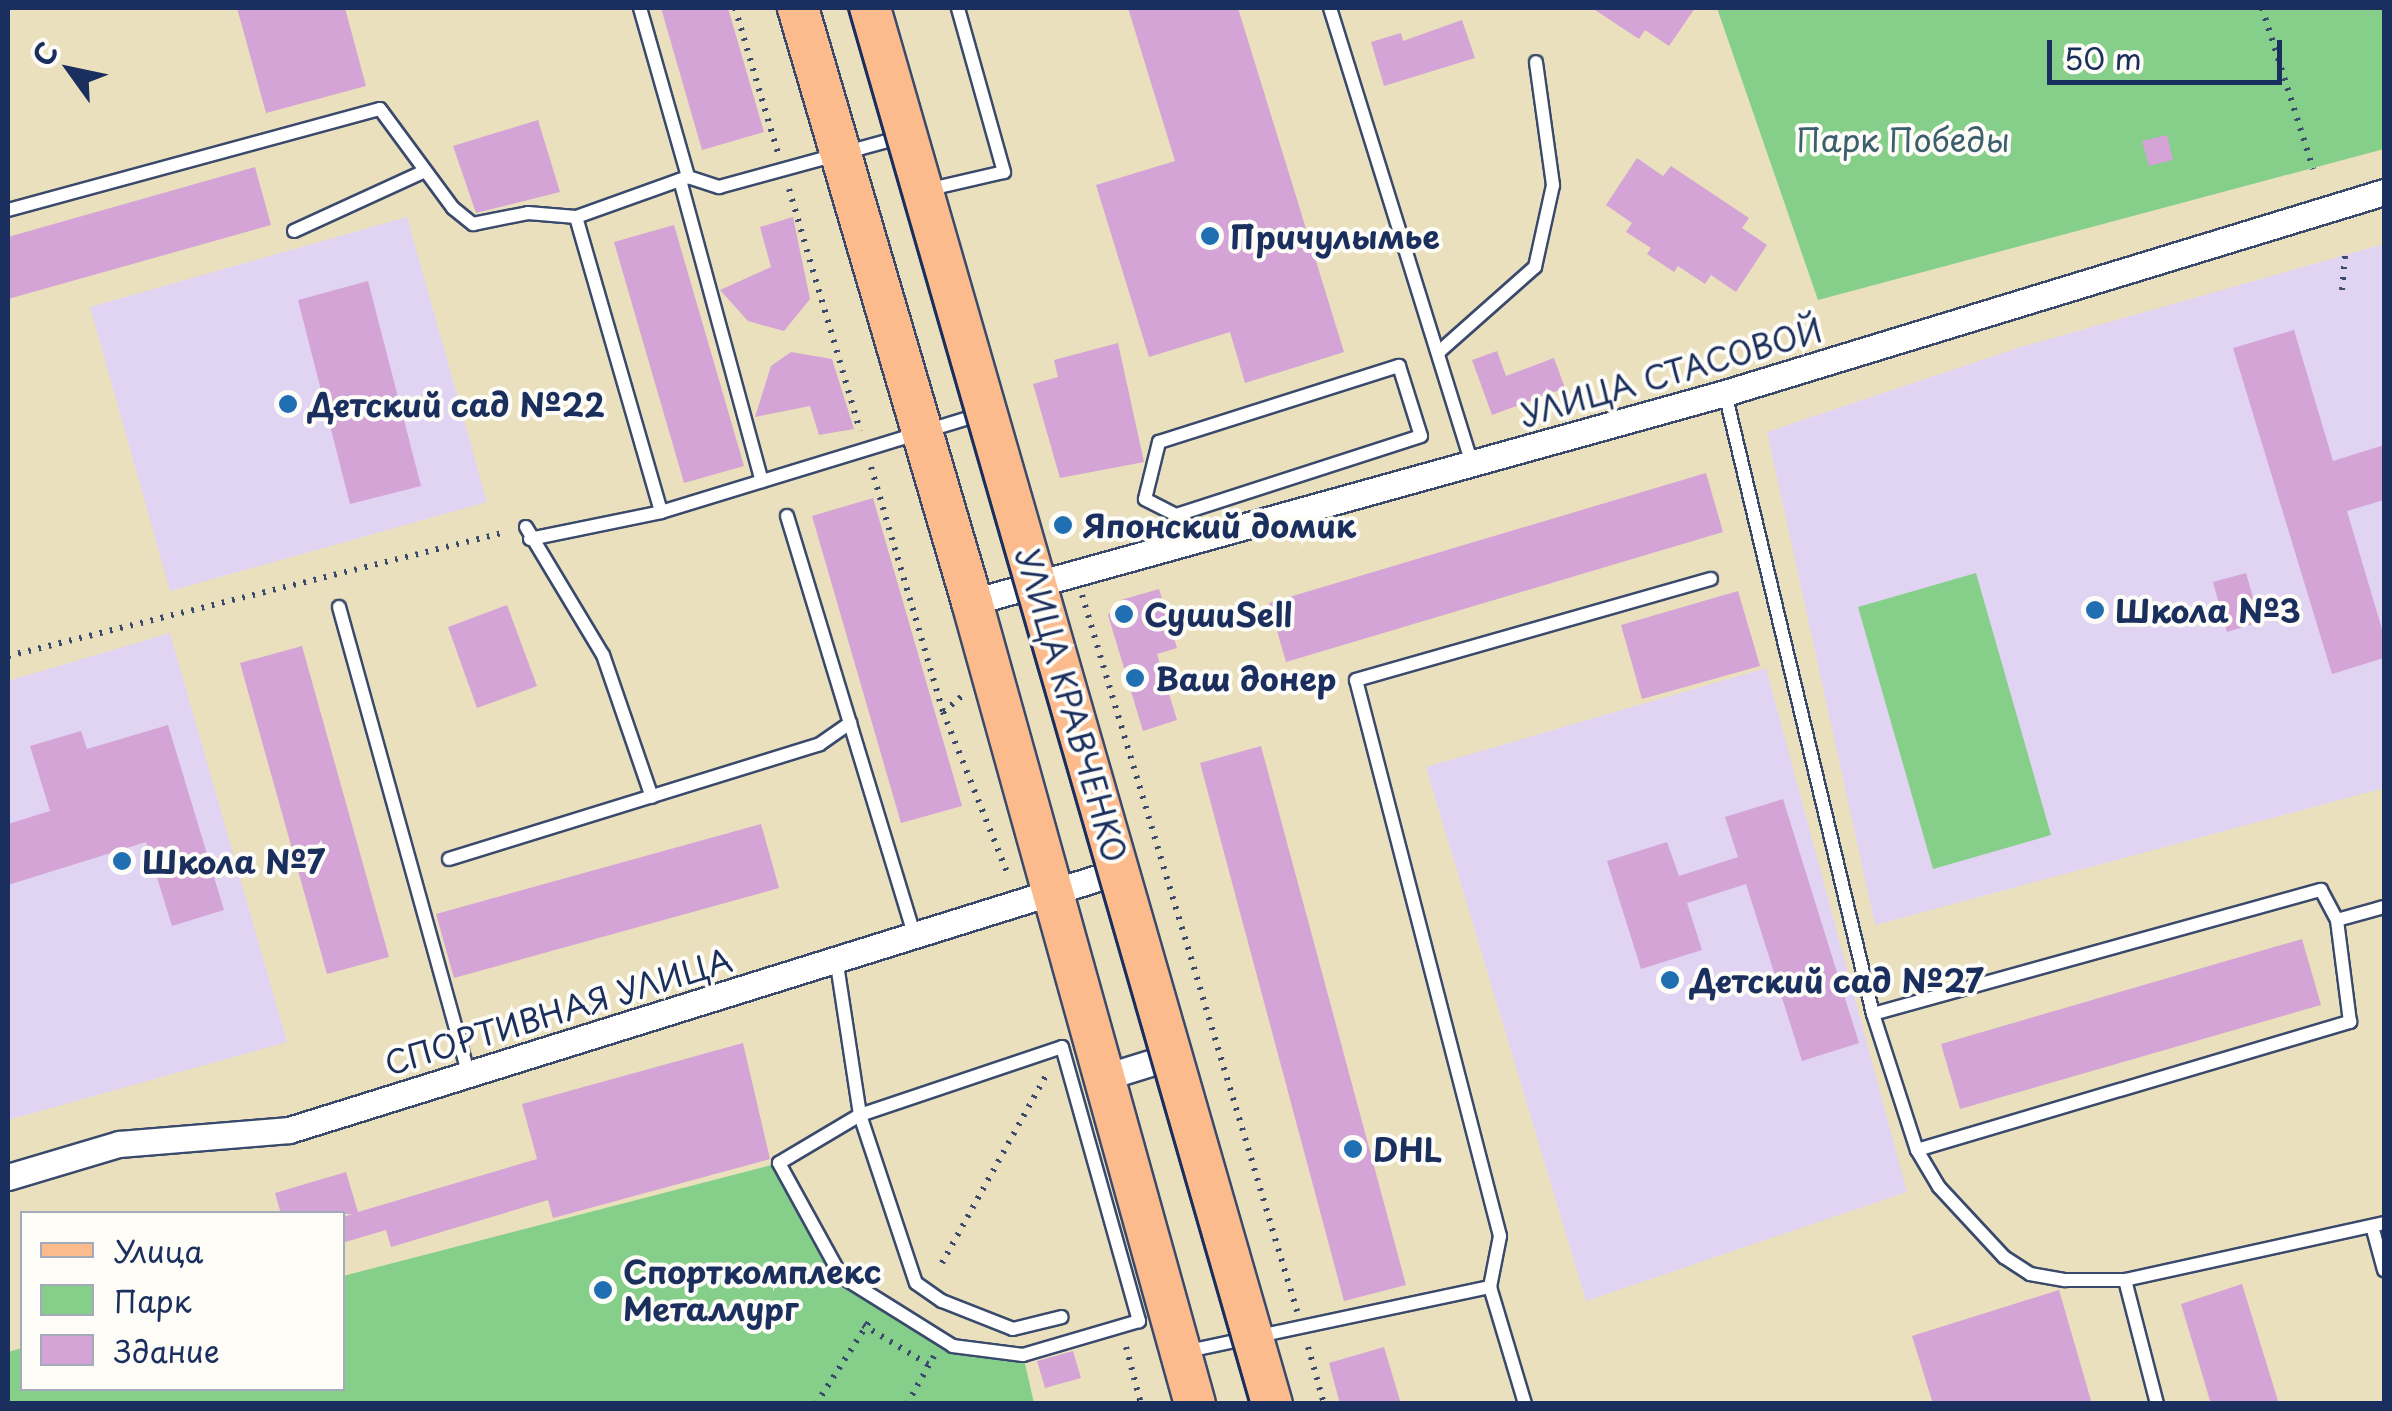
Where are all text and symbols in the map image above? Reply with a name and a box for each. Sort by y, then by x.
north arrow [20,20,120,120]
scale bar [2052,20,2287,82]
text: С [21,33,68,74]
text: 50 m [2064,35,2142,80]
park label: Парк Победы [1796,120,2010,158]
place label: Причулымье [1230,217,1440,255]
marker: Причулымье [1199,225,1221,247]
street label: УЛИЦА СТАСОВОЙ [1515,310,1827,434]
place label: Детский сад №22 [308,385,606,423]
marker: Детский сад №22 [277,393,299,415]
place label: Японский домик [1083,506,1357,544]
marker: Японский домик [1052,514,1074,536]
street label: УЛИЦА КРАВЧЕНКО [1009,543,1135,867]
place label: Школа №3 [2115,591,2302,629]
place label: СушиSell [1144,595,1292,633]
marker: Школа №3 [2084,599,2106,621]
marker: СушиSell [1113,603,1135,625]
place label: Ваш донер [1155,659,1334,697]
marker: Ваш донер [1124,667,1146,689]
place label: Школа №7 [142,842,326,880]
marker: Школа №7 [111,850,133,872]
street label: СПОРТИВНАЯ УЛИЦА [380,940,736,1082]
place label: Детский сад №27 [1690,961,1985,999]
marker: Детский сад №27 [1659,969,1681,991]
place label: DHL [1373,1130,1442,1168]
marker: DHL [1342,1138,1364,1160]
legend [20,1211,345,1391]
text: Улица [114,1228,203,1273]
place label: Спорткомплекс Металлург [623,1253,881,1328]
text: Парк [114,1278,191,1323]
marker: Спорткомплекс Металлург [592,1279,614,1301]
text: Здание [114,1328,220,1373]

